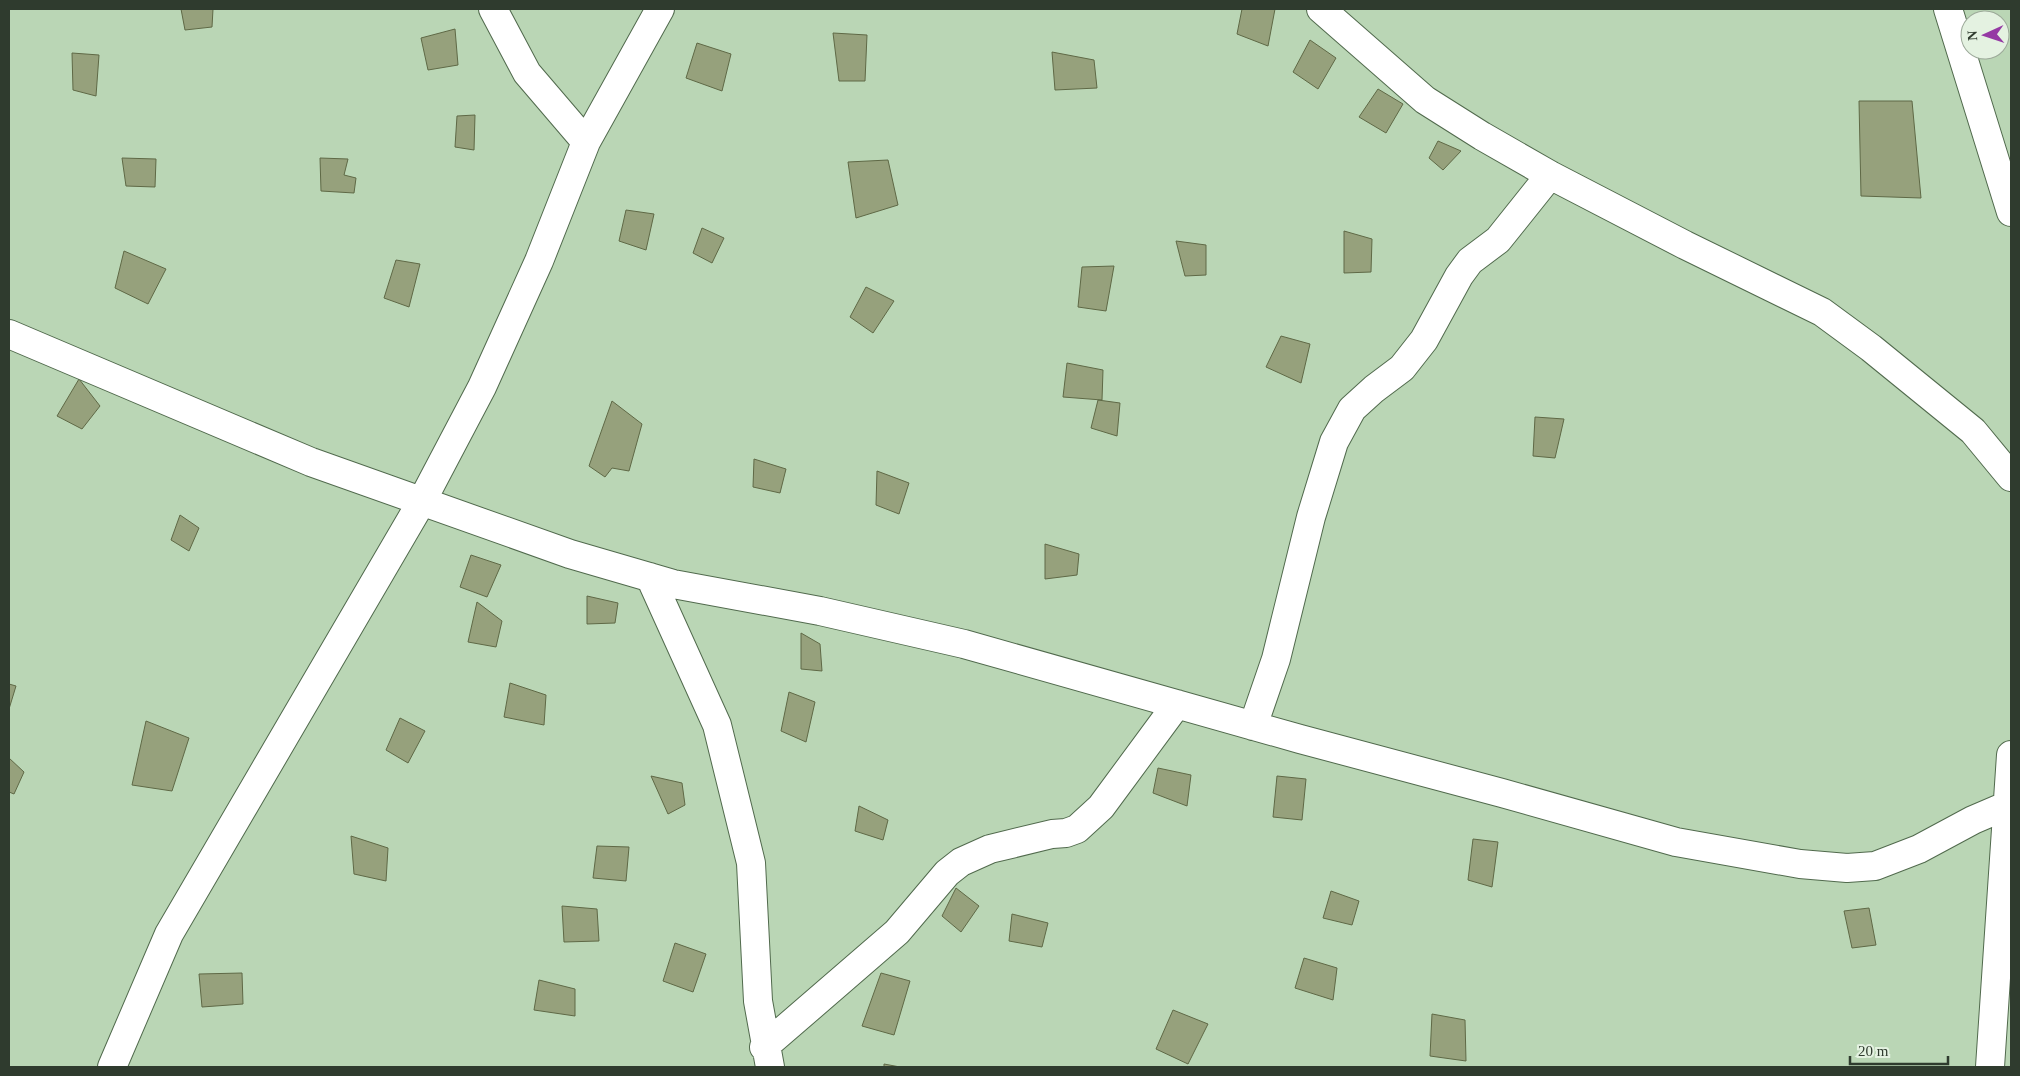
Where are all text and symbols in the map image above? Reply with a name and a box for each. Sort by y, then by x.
north arrow [1960,10,2010,60]
text: N [1965,30,1980,41]
scale bar [1850,1034,1948,1066]
text: 20 m [1858,1043,1889,1059]

